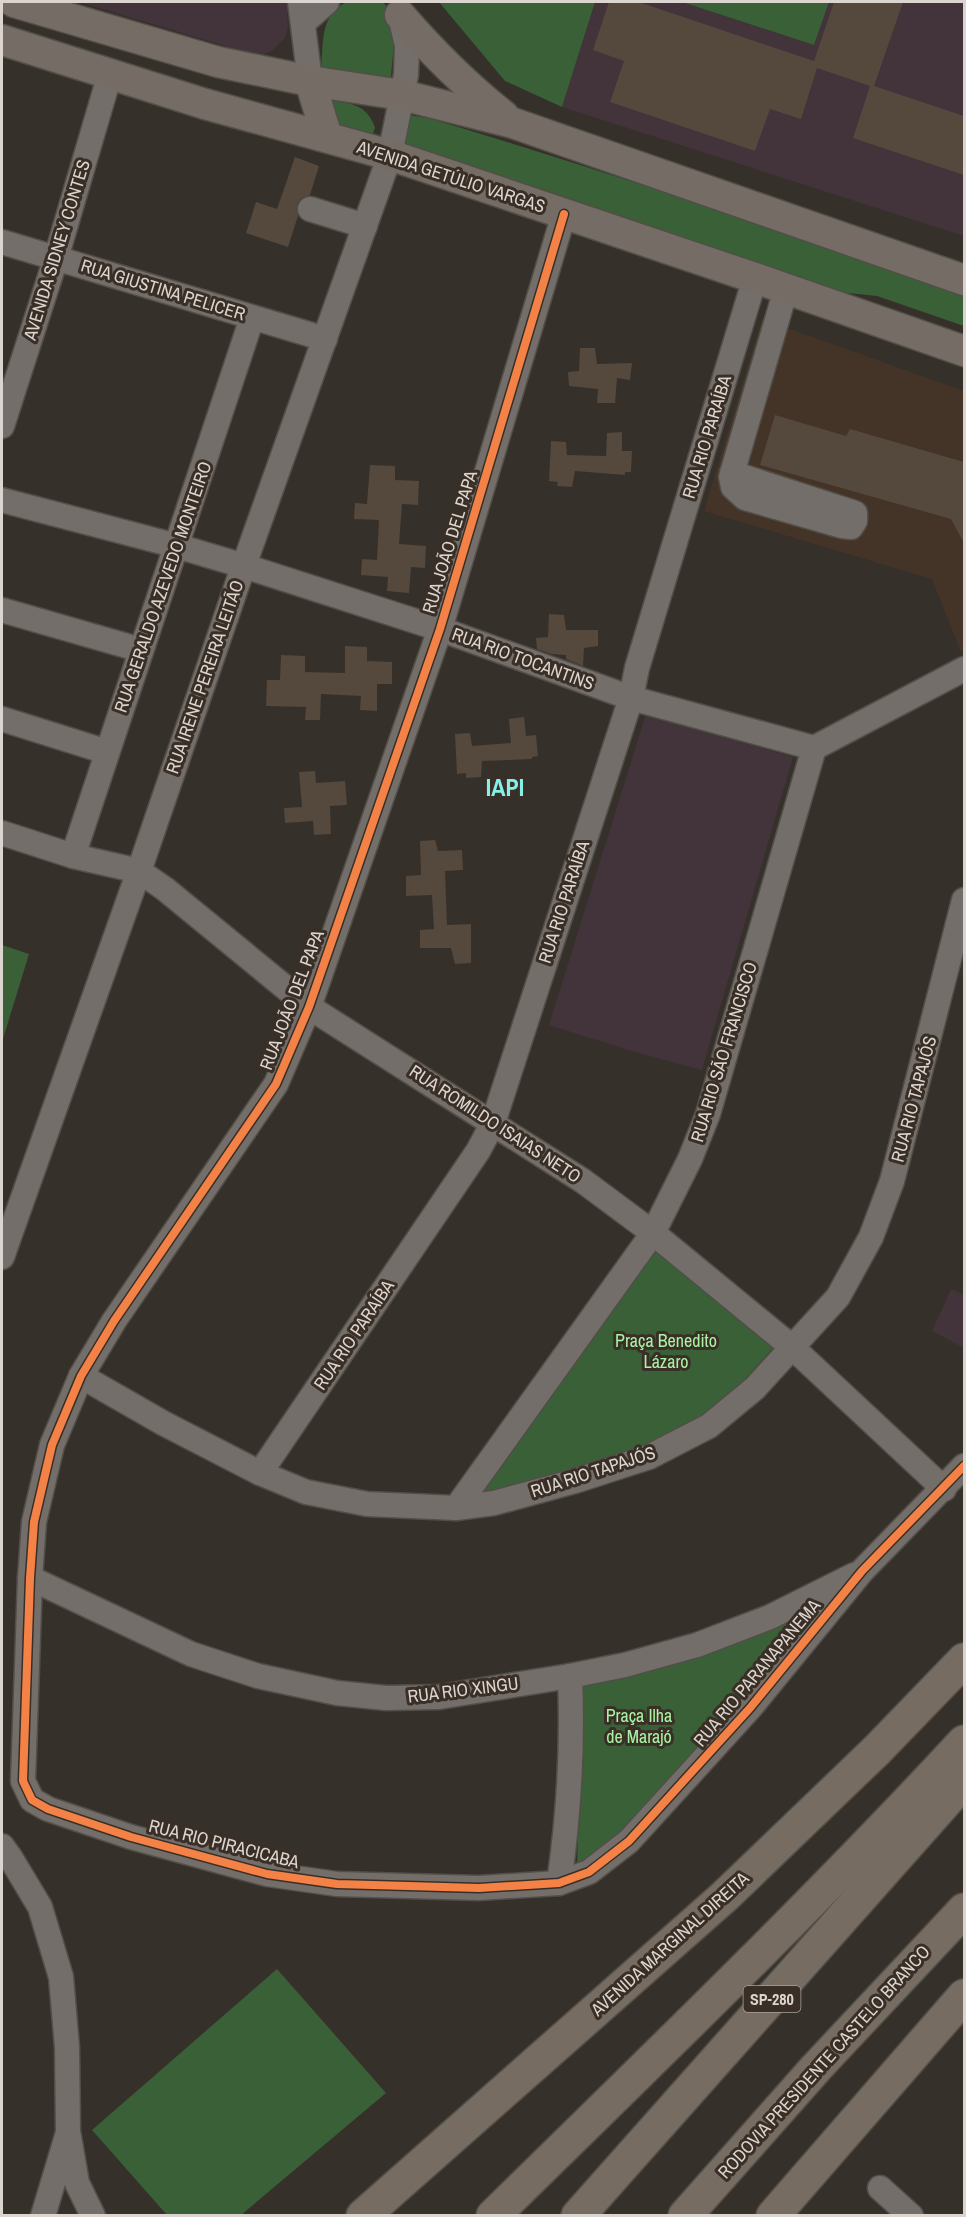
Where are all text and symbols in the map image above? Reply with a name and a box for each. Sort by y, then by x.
street label: AVENIDA GETÚLIO VARGAS [353,134,549,219]
street label: AVENIDA SIDNEY CONTES [17,156,96,344]
street label: RUA GIUSTINA PELICER [78,253,249,327]
street label: RUA RIO PARAÍBA [676,372,737,502]
street label: RUA GERALDO AZEVEDO MONTEIRO [108,458,217,716]
street label: RUA JOÃO DEL PAPA [416,467,483,616]
street label: RUA IRENE PEREIRA LEITÃO [160,577,249,777]
street label: RUA RIO TOCANTINS [449,621,598,696]
district label: IAPI [486,771,524,803]
street label: RUA RIO PARAÍBA [532,837,595,966]
street label: RUA JOÃO DEL PAPA [253,926,330,1074]
street label: RUA RIO SÃO FRANCISCO [684,959,763,1145]
street label: RUA RIO TAPAJÓS [885,1033,942,1165]
street label: RUA ROMILDO ISAIAS NETO [405,1059,586,1188]
street label: RUA RIO PARAÍBA [308,1275,400,1395]
park label: Praça Benedito Lázaro [615,1328,717,1374]
street label: RUA RIO TAPAJÓS [527,1440,659,1503]
street label: RUA RIO PARANAPANEMA [687,1593,826,1752]
street label: RUA RIO XINGU [406,1670,520,1709]
park label: Praça Ilha de Marajó [606,1703,672,1749]
street label: RUA RIO PIRACICABA [146,1813,302,1874]
street label: AVENIDA MARGINAL DIREITA [584,1866,754,2022]
street label: RODOVIA PRESIDENTE CASTELO BRANCO [712,1940,935,2184]
road number: SP-280 [744,1986,800,2012]

